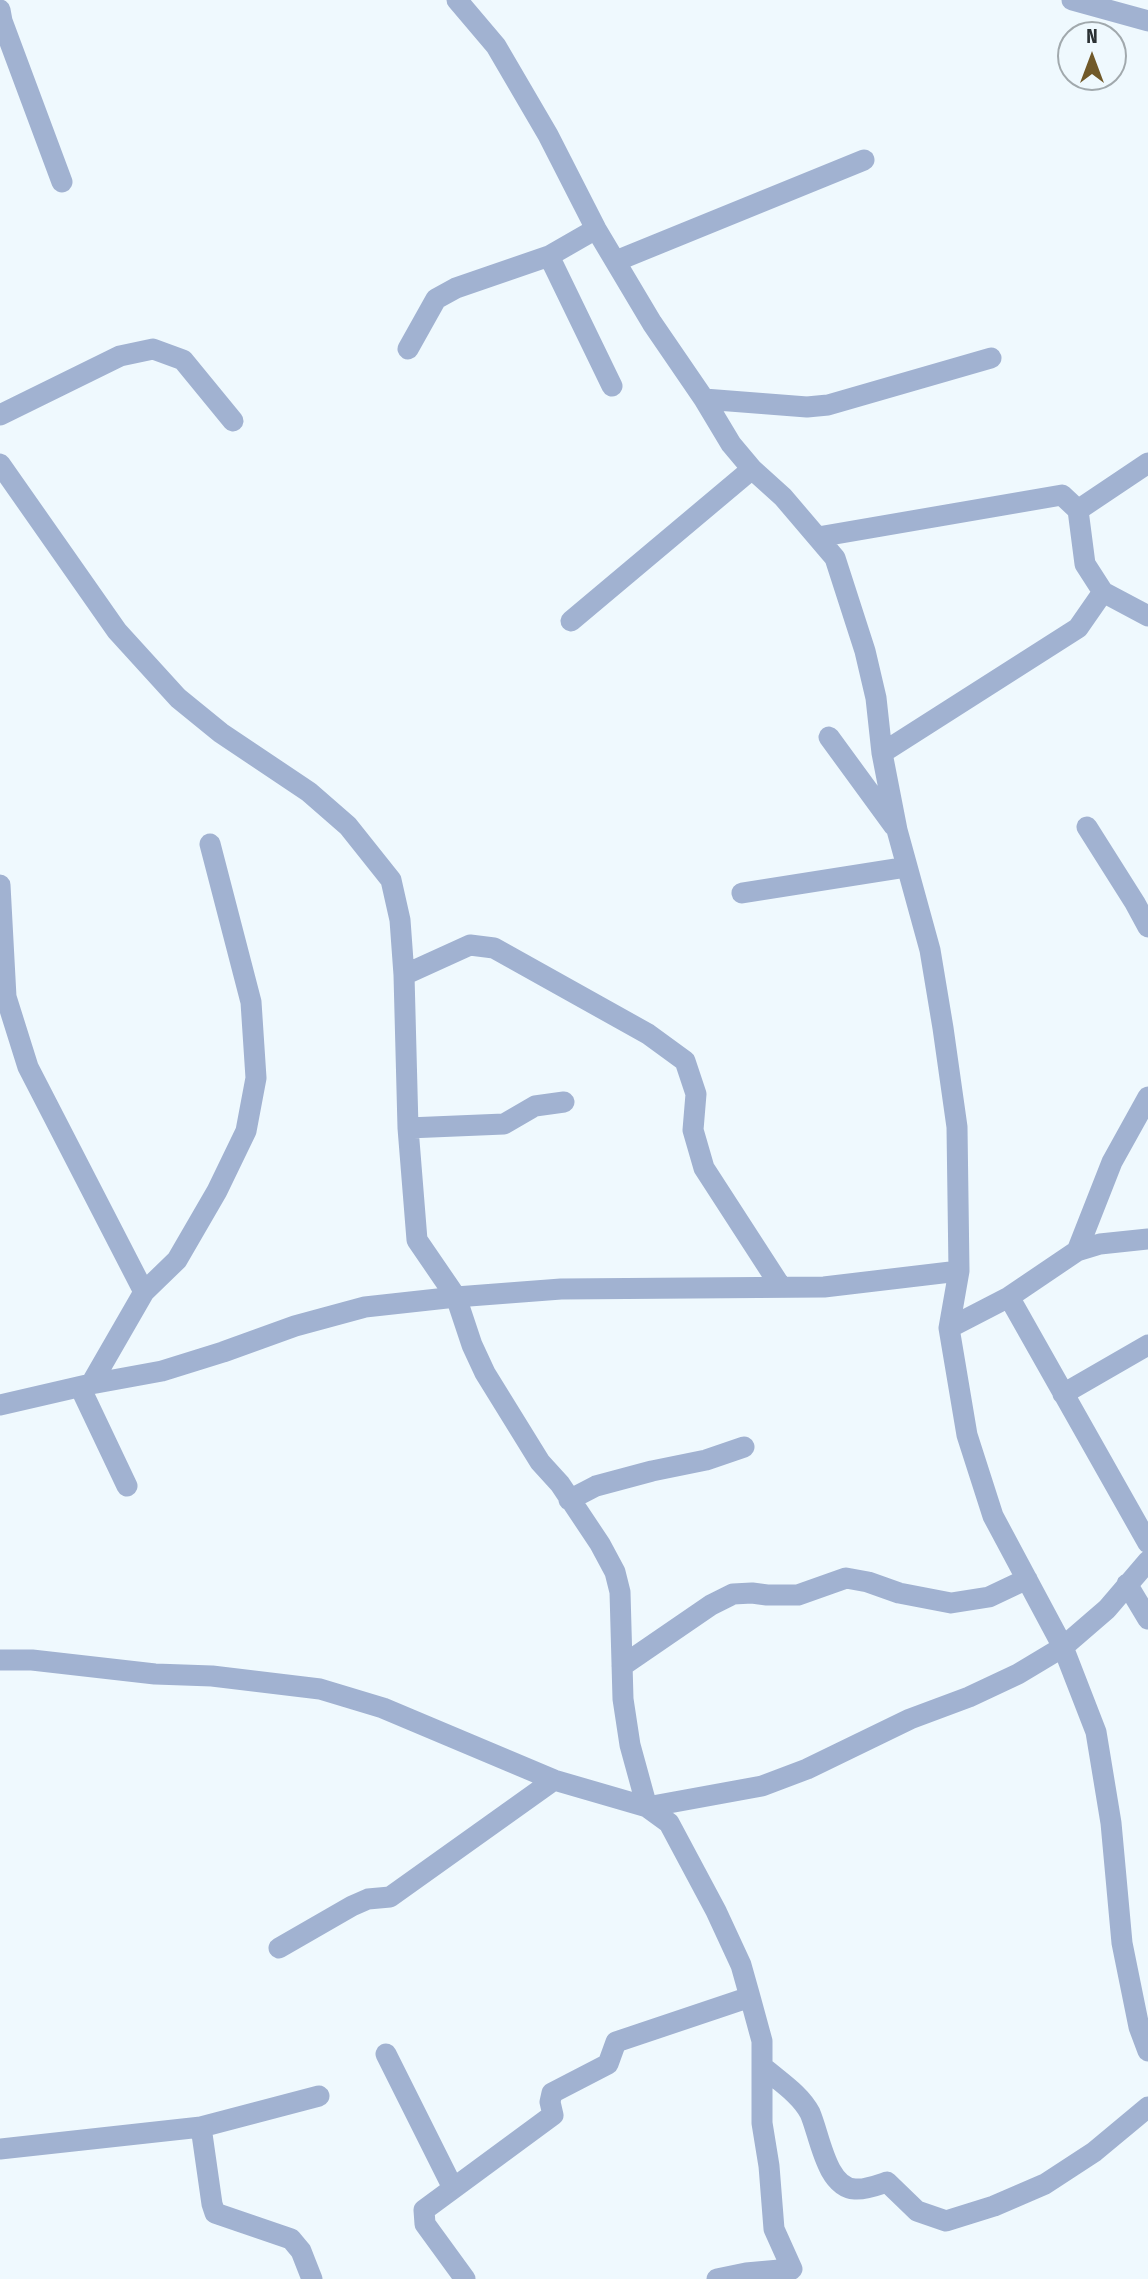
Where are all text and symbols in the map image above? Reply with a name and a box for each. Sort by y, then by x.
north arrow [1057,21,1127,91]
text: N [1086,25,1098,48]

